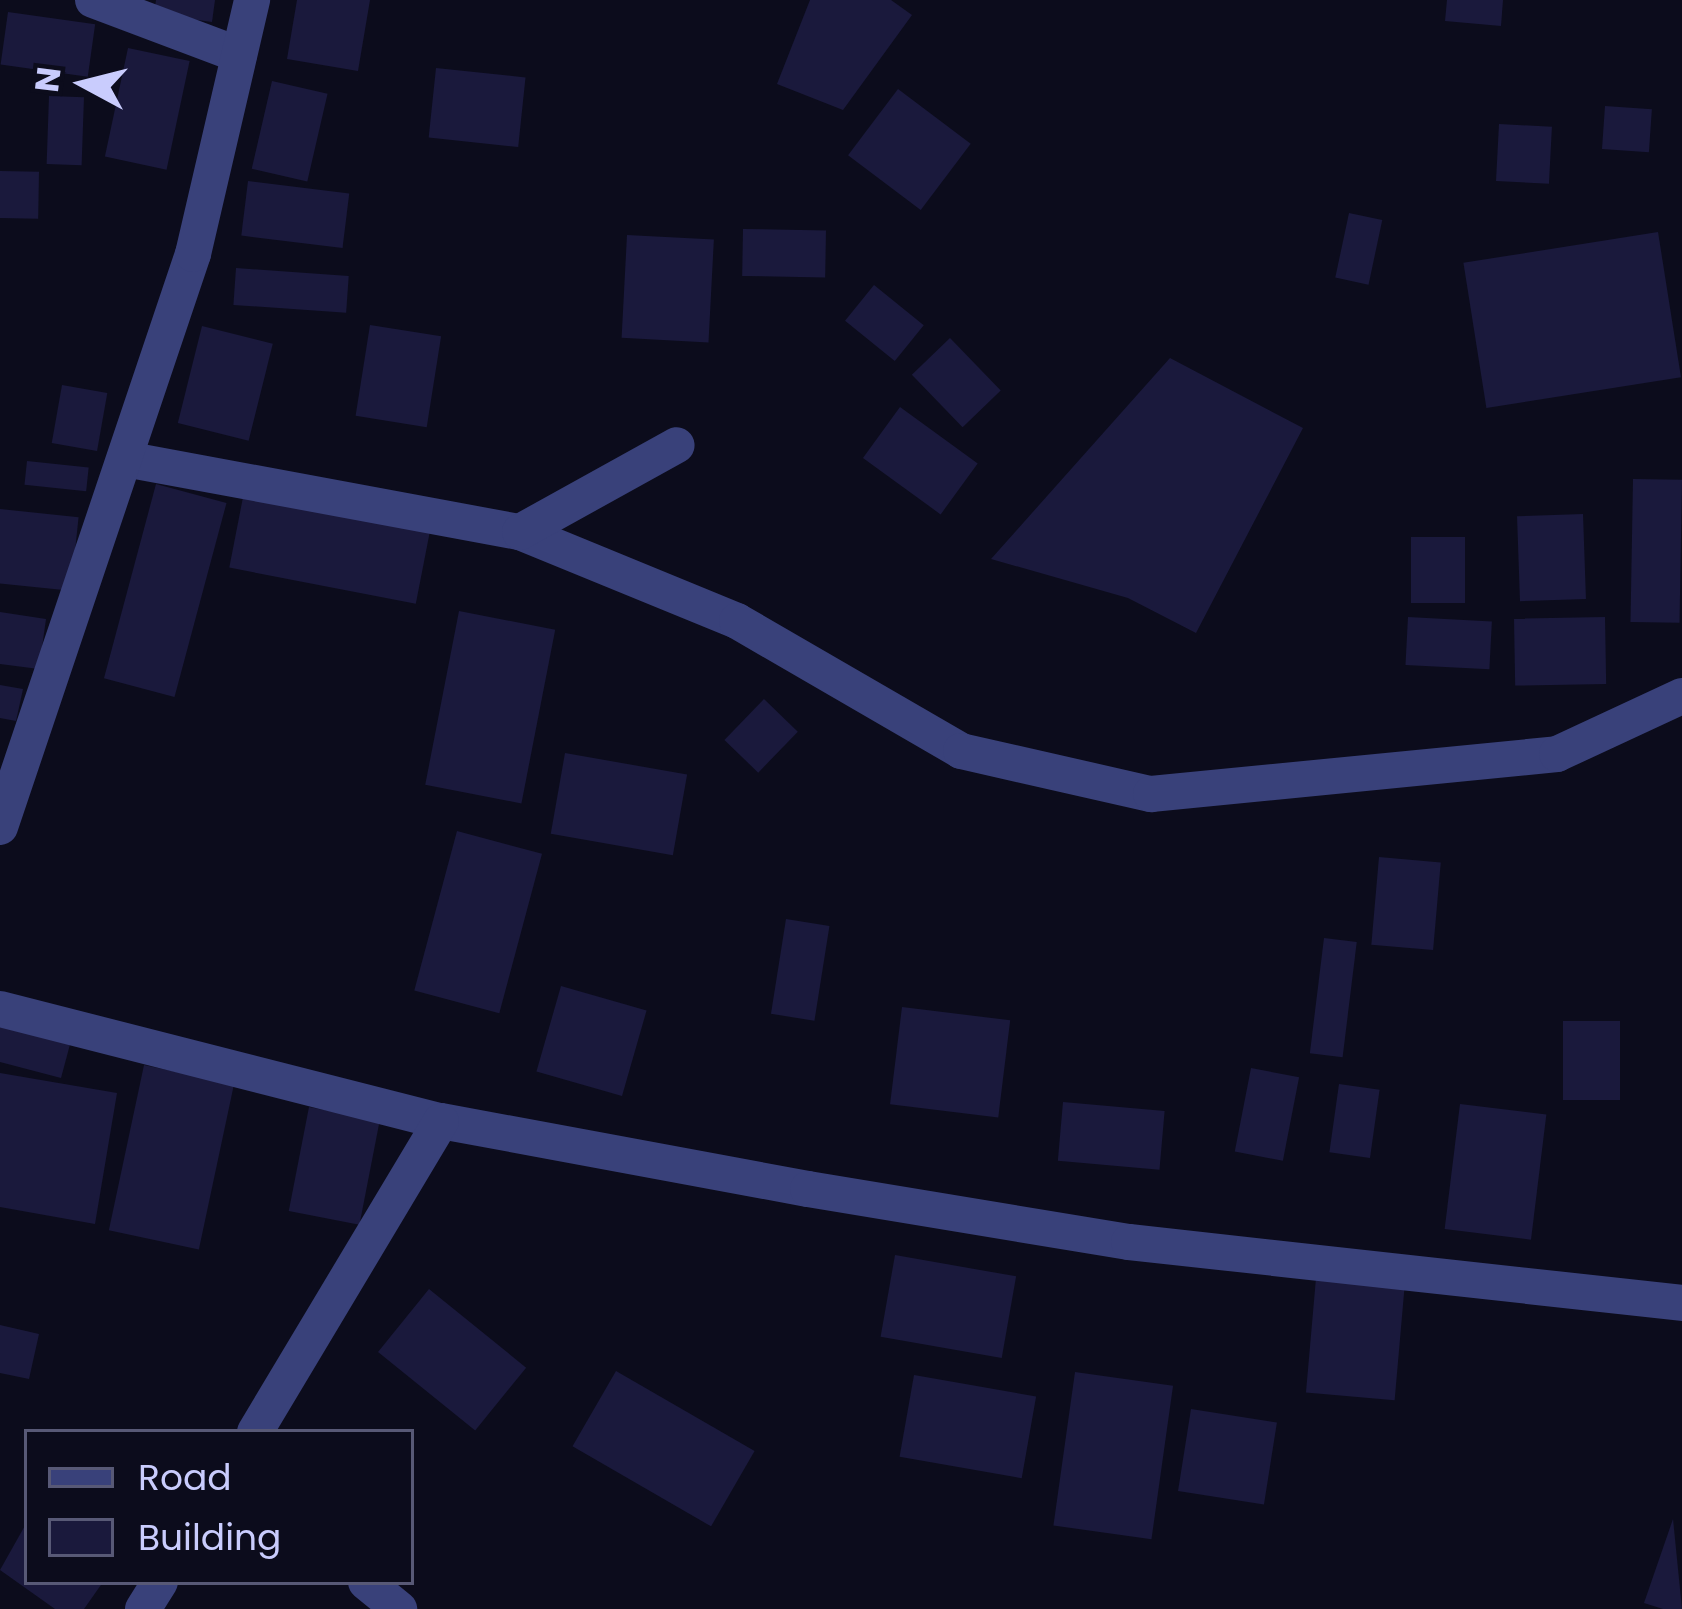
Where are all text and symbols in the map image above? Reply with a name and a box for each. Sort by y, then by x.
north arrow [24,24,144,144]
text: N [23,64,73,95]
legend [24,1429,414,1585]
text: Road [138,1452,232,1503]
text: Building [138,1512,281,1563]

